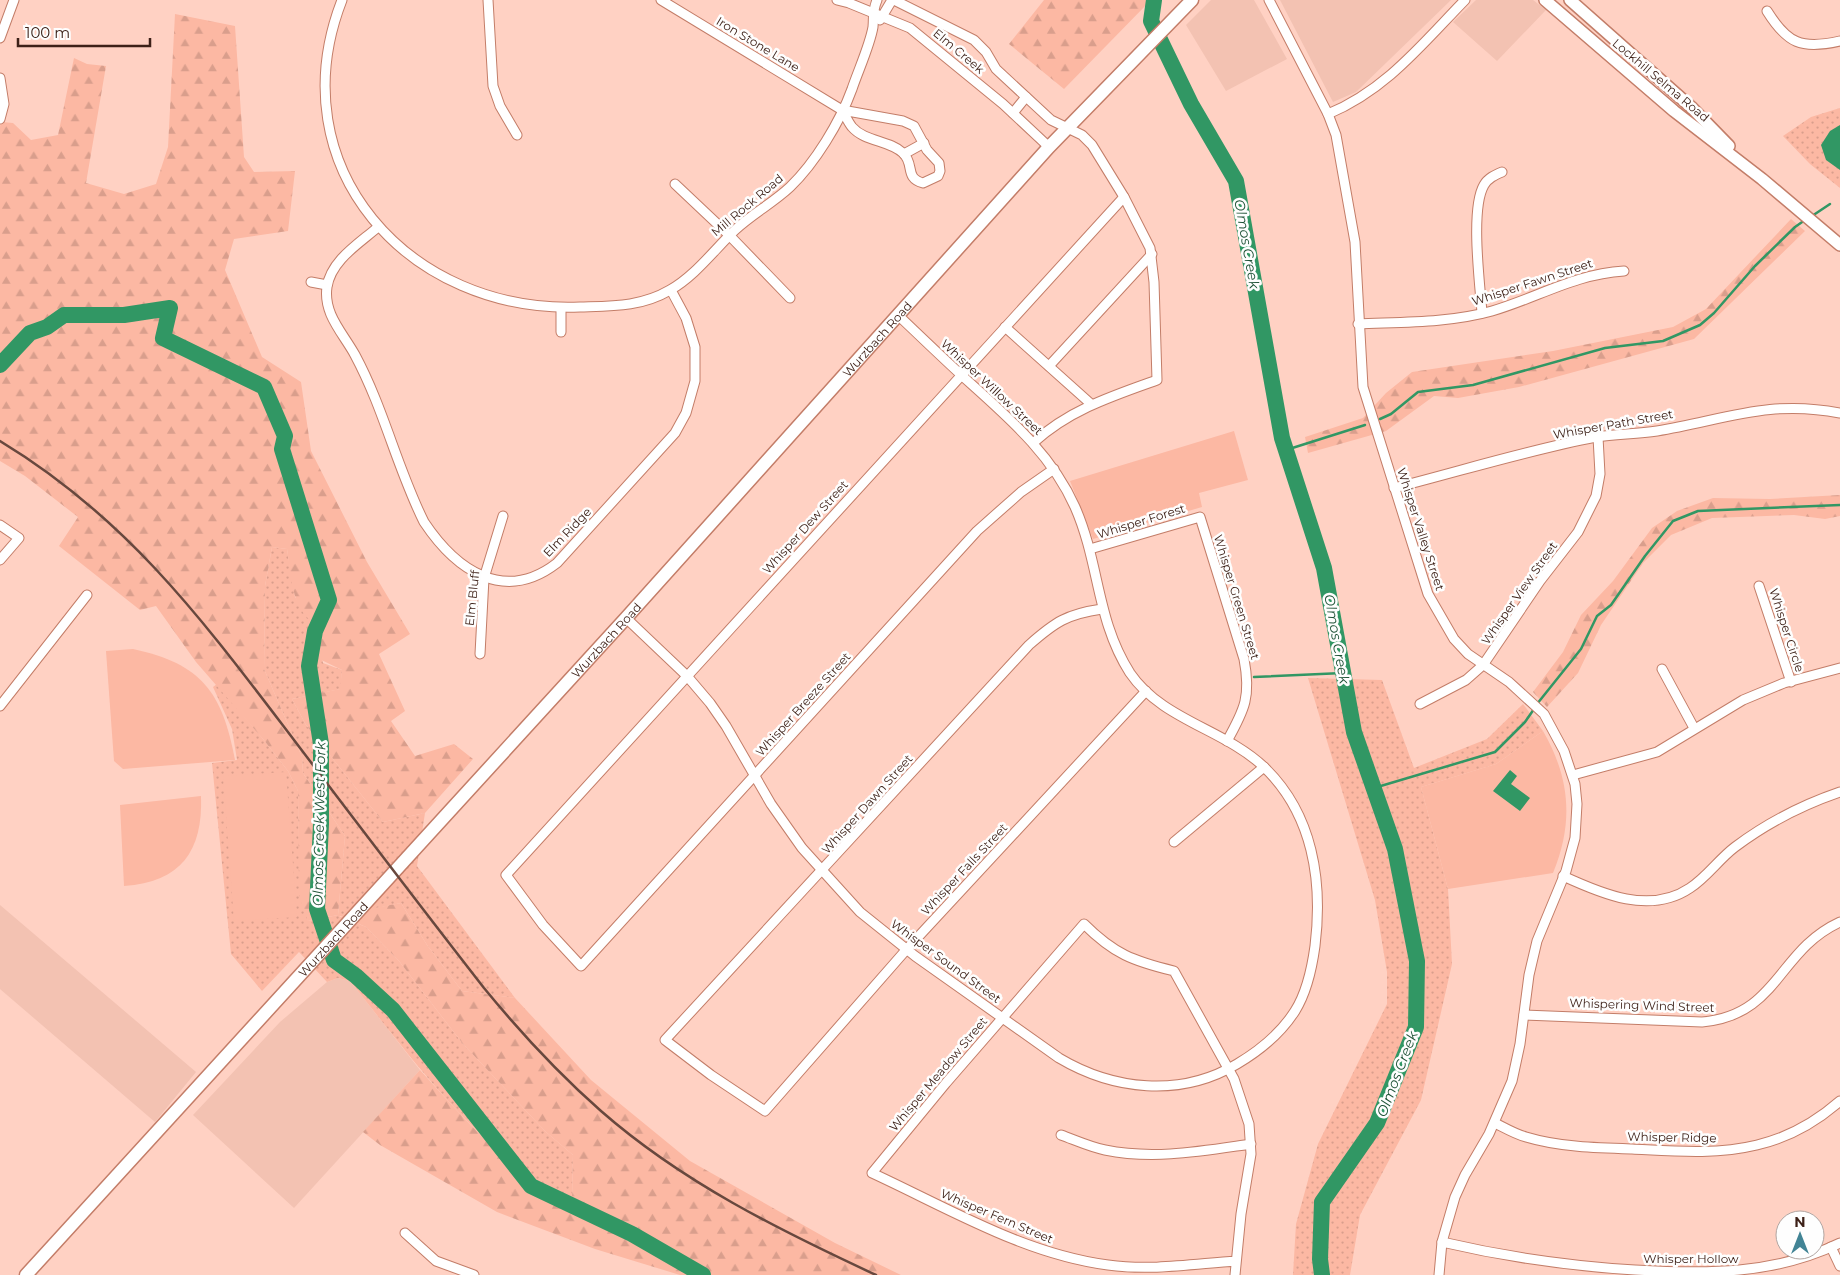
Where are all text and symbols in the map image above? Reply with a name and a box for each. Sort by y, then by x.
street label: Iron Stone Lane [714,13,802,75]
scale bar [18,15,150,47]
text: 100 m [25,23,70,42]
street label: Elm Creek [930,25,988,77]
street label: Lockhill Selma Road [1610,35,1712,125]
street label: Mill Rock Road [708,171,786,239]
water label: Olmos Creek [1230,198,1264,291]
street label: Whisper Fawn Street [1470,255,1594,309]
street label: Wurzbach Road [839,298,915,380]
street label: Whisper Willow Street [938,336,1046,438]
street label: Whisper Path Street [1552,406,1674,442]
street label: Whisper Valley Street [1394,466,1448,592]
street label: Whisper Dew Street [759,477,851,577]
street label: Whisper Forest [1095,500,1187,542]
street label: Elm Ridge [540,504,594,560]
street label: Whisper Green Street [1211,533,1263,661]
street label: Whisper View Street [1478,539,1560,647]
street label: Elm Bluff [462,569,482,626]
street label: Whisper Circle [1766,586,1808,674]
water label: Olmos Creek [1320,593,1354,686]
street label: Wurzbach Road [568,599,644,681]
street label: Whisper Breeze Street [752,649,854,759]
water label: Olmos Creek West Fork [309,741,329,906]
street label: Whisper Dawn Street [818,751,916,857]
street label: Whisper Falls Street [918,820,1010,918]
street label: Wurzbach Road [295,898,371,980]
street label: Whisper Sound Street [888,916,1004,1006]
street label: Whispering Wind Street [1569,995,1715,1015]
street label: Whisper Meadow Street [886,1014,990,1134]
water label: Olmos Creek [1372,1028,1422,1119]
street label: Whisper Ridge [1627,1129,1717,1145]
street label: Whisper Fern Street [939,1186,1056,1247]
north arrow [1775,1210,1825,1260]
text: N [1794,1213,1806,1231]
street label: Whisper Hollow [1643,1251,1739,1266]

